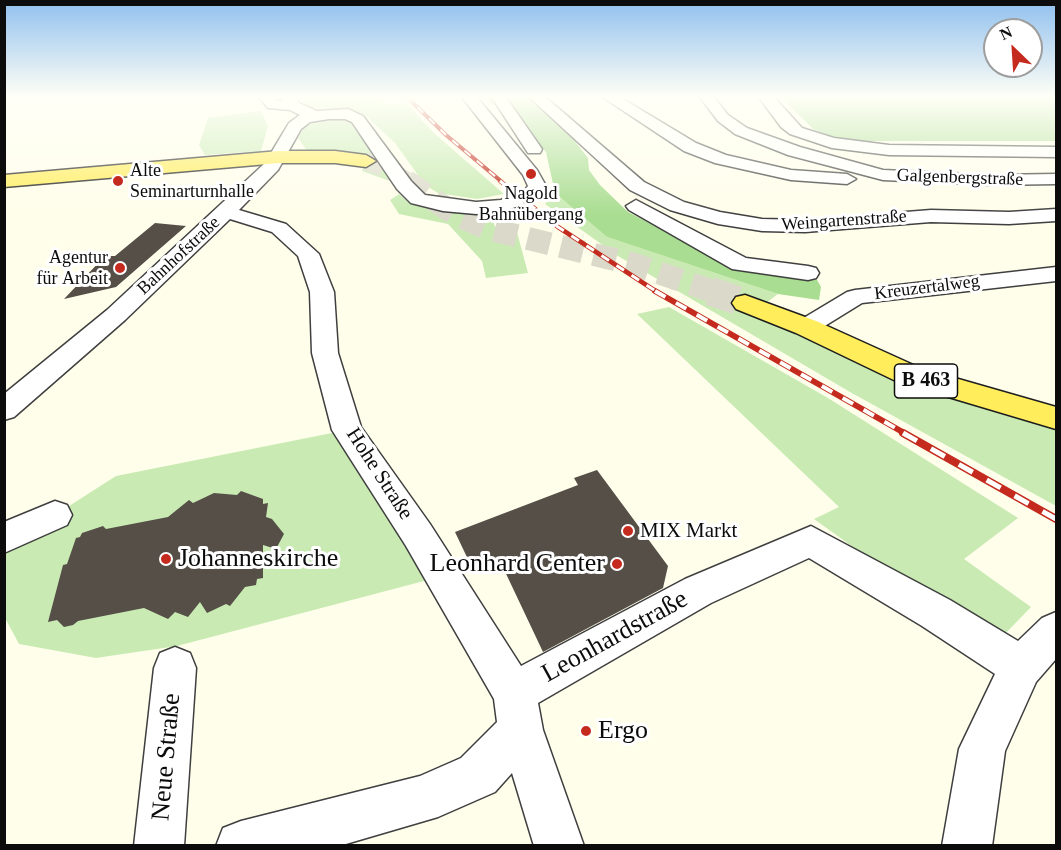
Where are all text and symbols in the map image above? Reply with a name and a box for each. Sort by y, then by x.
north arrow [983,18,1043,78]
text: N [997,23,1015,43]
place label: Alte Seminarturnhalle [130,160,254,202]
street label: Galgenbergstraße [896,165,1024,191]
marker: Nagold Bahnübergang [524,167,538,181]
marker: Alte Seminarturnhalle [111,174,125,188]
place label: Nagold Bahnübergang [479,183,583,226]
street label: Weingartenstraße [781,206,907,236]
street label: Bahnhofstraße [133,212,225,300]
place label: Agentur für Arbeit [37,247,108,290]
marker: Agentur für Arbeit [113,261,127,275]
street label: Kreuzertalweg [873,271,981,305]
road number: B 463 [894,364,958,398]
street label: Hohe Straße [340,423,418,525]
place label: MIX Markt [640,518,737,544]
marker: MIX Markt [621,524,635,538]
place label: Johanneskirche [178,543,338,575]
place label: Leonhard Center [430,548,605,580]
marker: Johanneskirche [159,552,173,566]
marker: Leonhard Center [610,557,624,571]
street label: Leonhardstraße [537,584,693,690]
street label: Neue Straße [146,692,188,822]
place label: Ergo [598,715,648,747]
marker: Ergo [579,724,593,738]

